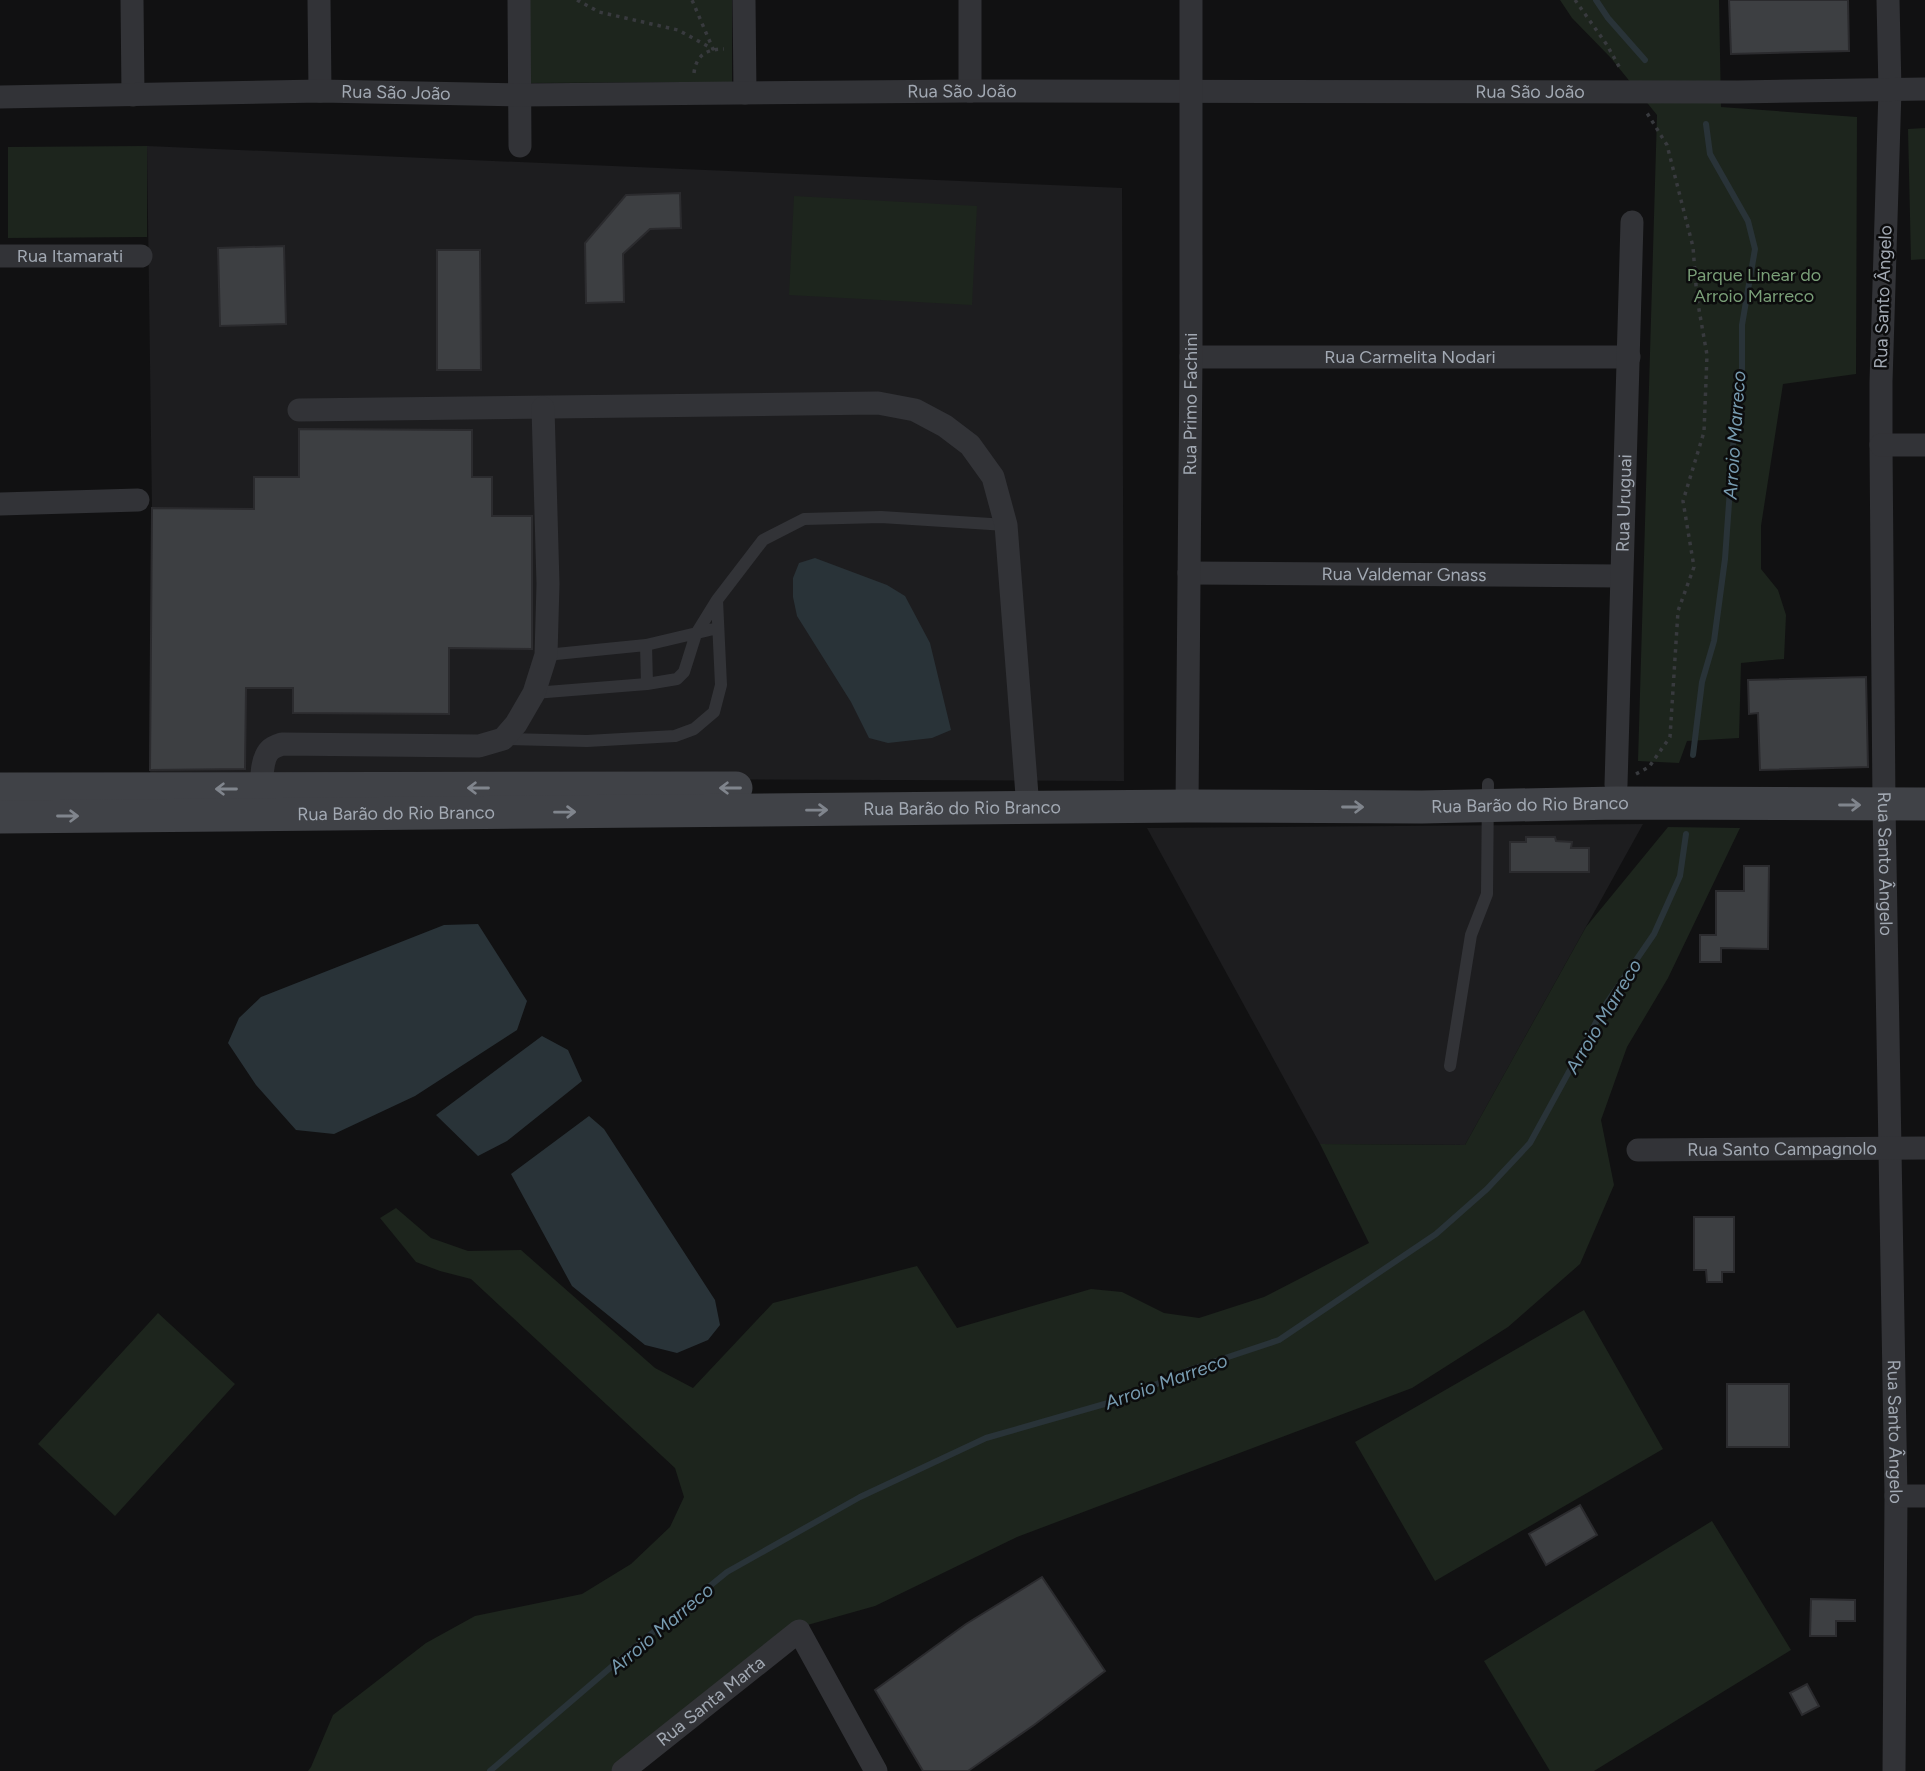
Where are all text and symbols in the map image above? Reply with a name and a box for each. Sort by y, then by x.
street label: Rua São João [341,80,451,105]
street label: Rua São João [907,80,1017,103]
street label: Rua São João [1475,81,1585,103]
street label: Rua Santo Ângelo [1869,225,1897,369]
street label: Rua Itamarati [17,245,123,267]
park label: Parque Linear do Arroio Marreco [1687,264,1821,307]
street label: Rua Primo Fachini [1179,333,1202,476]
street label: Rua Carmelita Nodari [1324,346,1496,368]
water label: Arroio Marreco [1718,370,1750,501]
street label: Rua Uruguai [1612,454,1636,552]
street label: Rua Valdemar Gnass [1321,563,1487,586]
one-way arrow [467,781,490,795]
one-way arrow [719,781,742,794]
one-way arrow [215,782,238,796]
street label: Rua Barão do Rio Branco [1431,792,1629,818]
street label: Rua Santo Ângelo [1873,792,1897,936]
street label: Rua Barão do Rio Branco [863,796,1061,820]
one-way arrow [1838,798,1861,812]
one-way arrow [1341,800,1364,814]
street label: Rua Barão do Rio Branco [297,801,495,825]
one-way arrow [805,803,828,817]
one-way arrow [553,805,576,819]
one-way arrow [56,809,79,823]
water label: Arroio Marreco [1560,955,1647,1078]
street label: Rua Santo Campagnolo [1687,1137,1877,1161]
water label: Arroio Marreco [1101,1349,1231,1415]
street label: Rua Santo Ângelo [1883,1360,1907,1504]
water label: Arroio Marreco [604,1578,718,1679]
street label: Rua Santa Marta [652,1652,769,1751]

